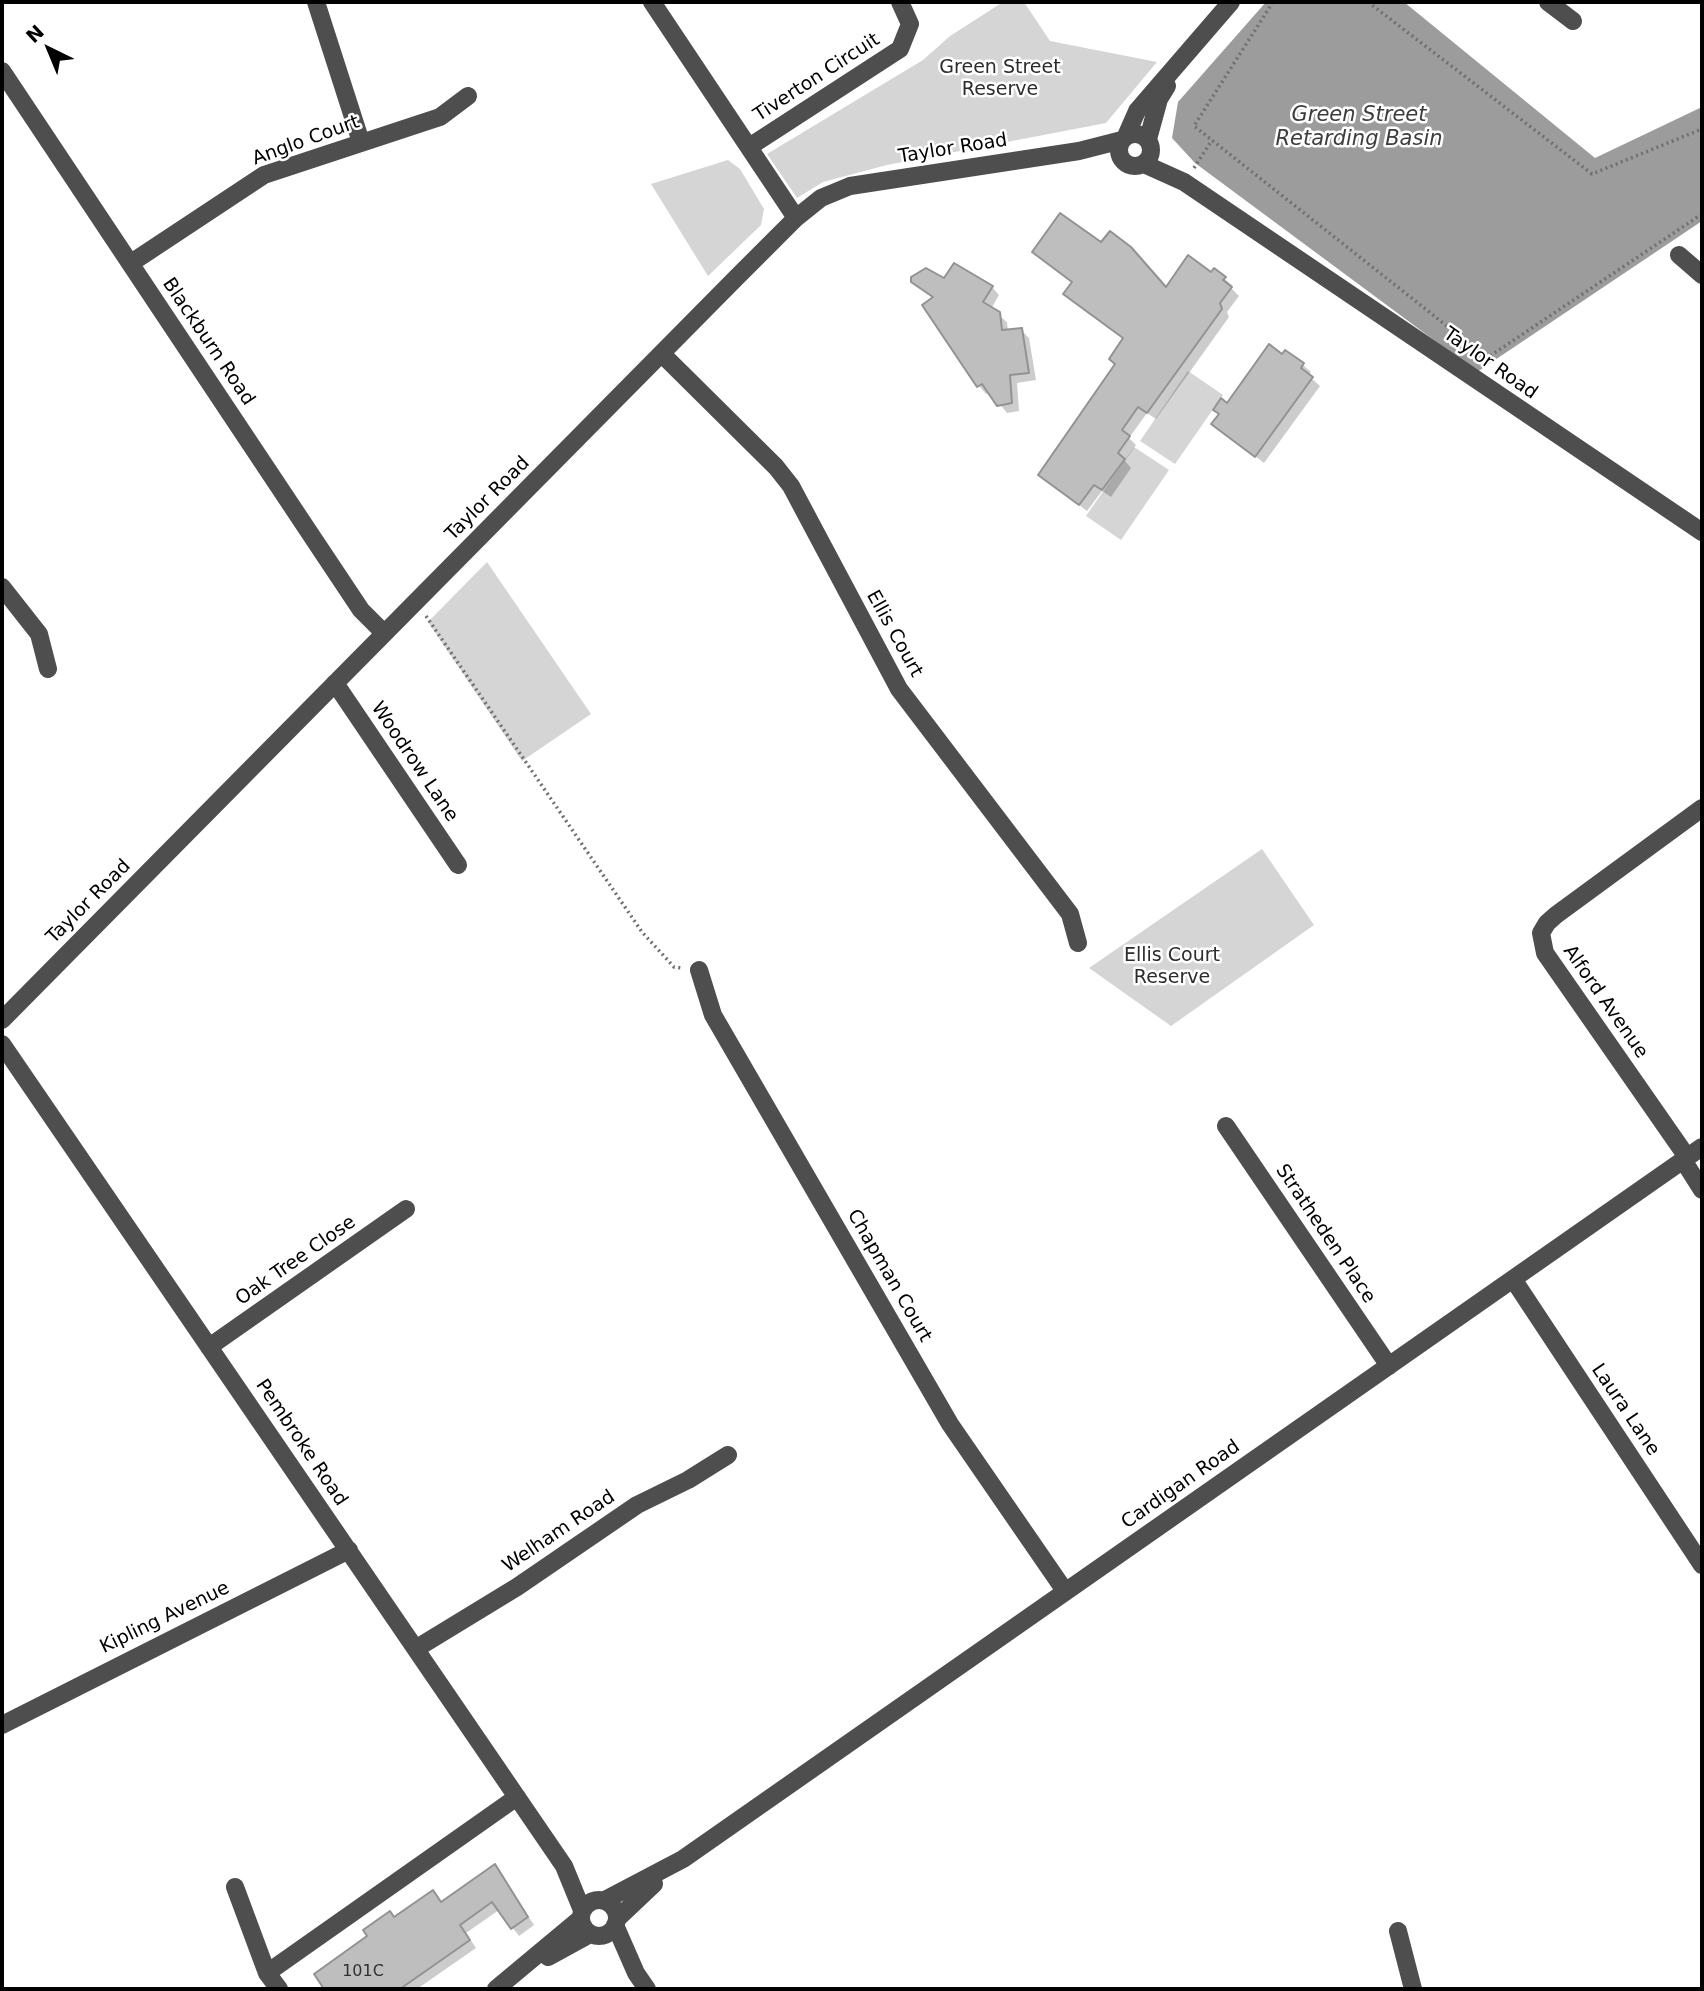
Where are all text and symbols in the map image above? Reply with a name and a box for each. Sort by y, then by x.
north arrow [14,14,84,84]
text: N [21,20,48,47]
street label: Tiverton Circuit [750,29,884,127]
park label: Green Street Reserve [939,57,1061,101]
water label: Green Street Retarding Basin [1275,103,1443,153]
street label: Anglo Court [249,111,363,171]
street label: Taylor Road [897,129,1009,169]
street label: Blackburn Road [157,274,259,410]
street label: Taylor Road [1438,323,1542,405]
street label: Taylor Road [441,452,535,546]
street label: Ellis Court [861,587,927,681]
street label: Woodrow Lane [366,698,462,826]
street label: Taylor Road [42,855,136,949]
street label: Alford Avenue [1558,941,1652,1063]
park label: Ellis Court Reserve [1124,945,1220,989]
street label: Stratheden Place [1270,1160,1380,1308]
street label: Chapman Court [842,1206,936,1346]
street label: Oak Tree Close [232,1211,360,1311]
street label: Laura Lane [1586,1360,1664,1460]
street label: Pembroke Road [250,1375,352,1511]
street label: Cardigan Road [1117,1436,1245,1534]
street label: Welham Road [499,1486,619,1578]
street label: Kipling Avenue [97,1577,233,1659]
house number: 101C [342,1962,384,1982]

